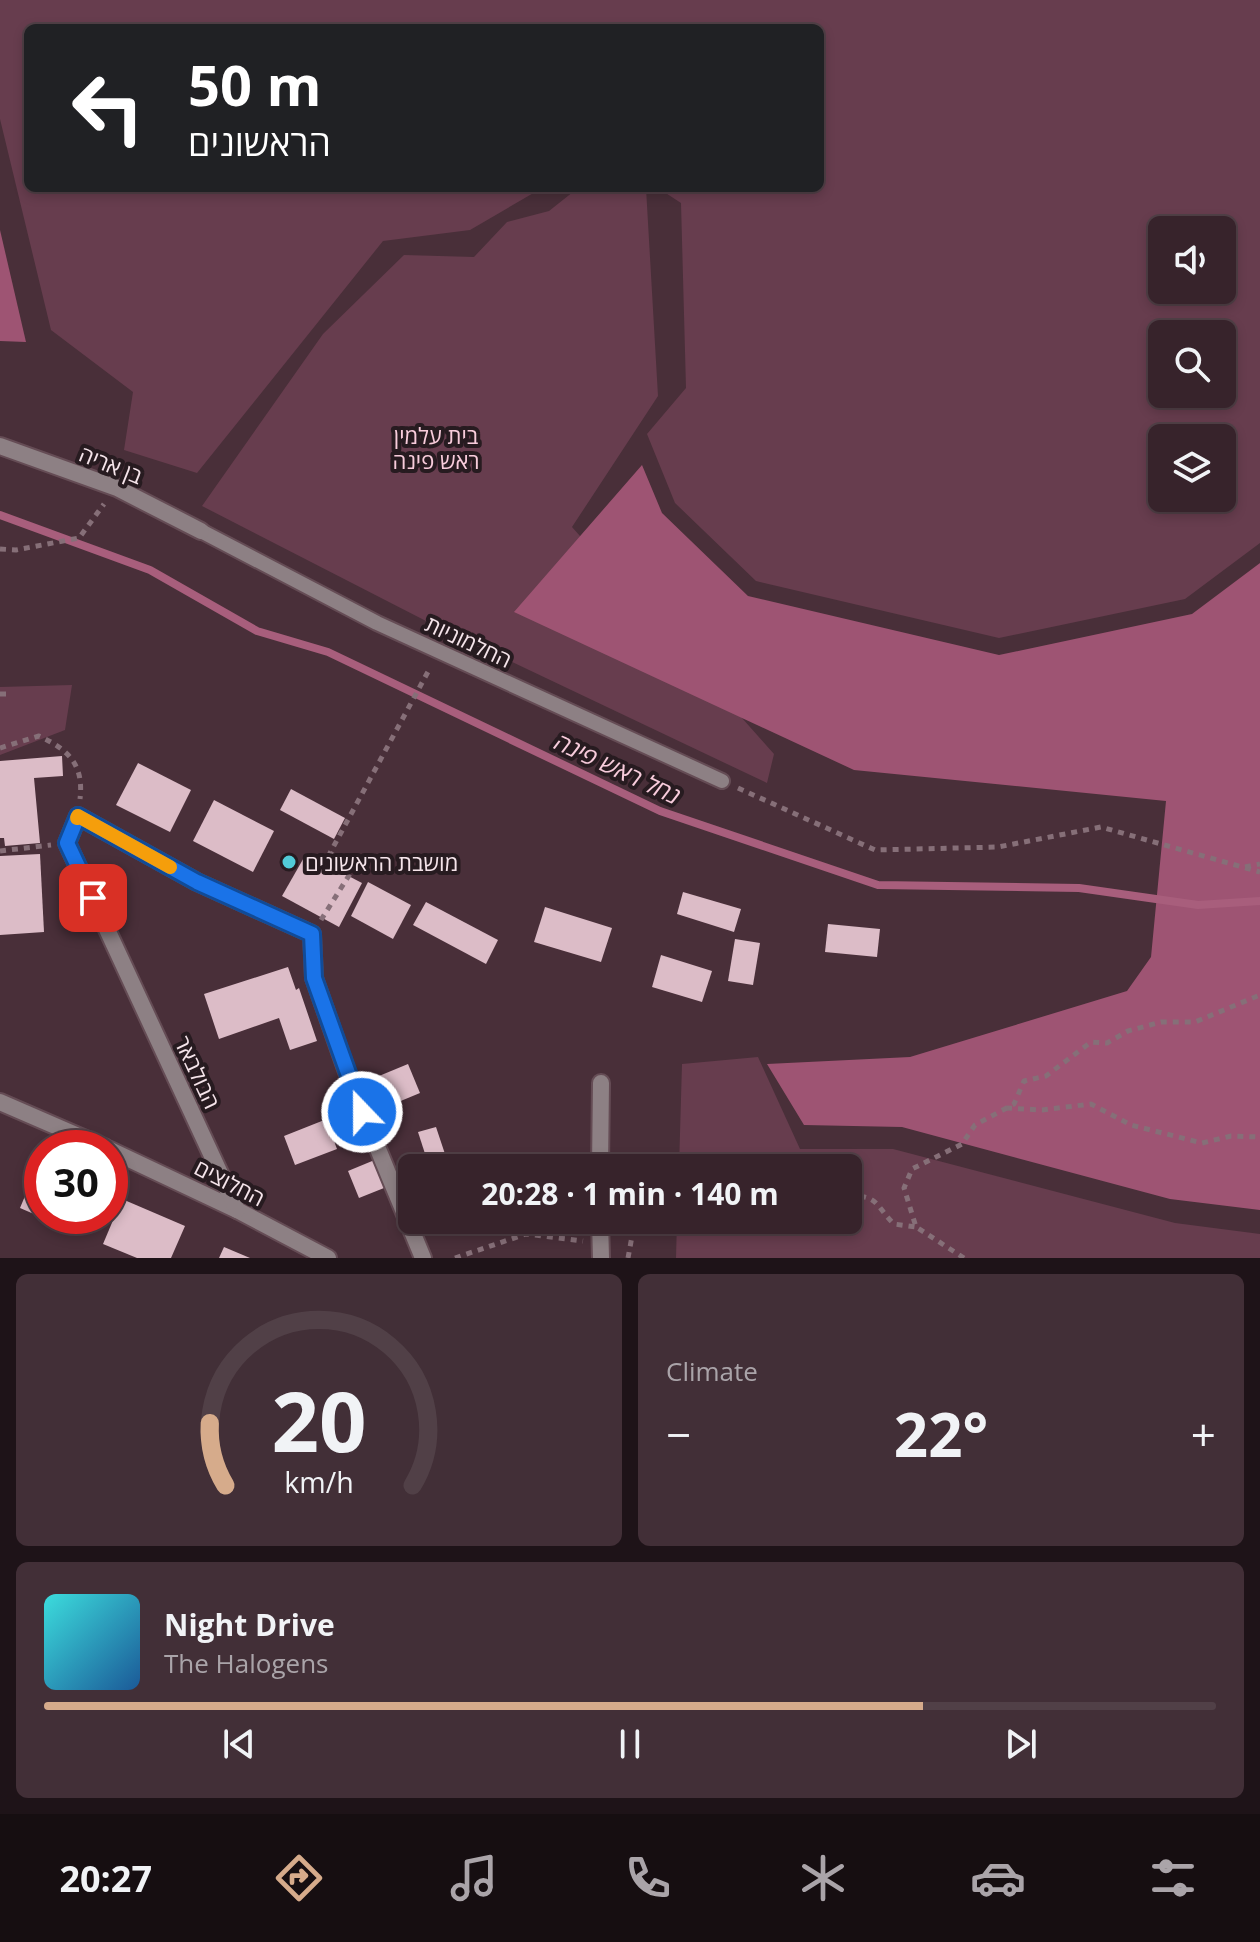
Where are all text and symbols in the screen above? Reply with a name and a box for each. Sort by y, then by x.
text: 50 m [188,46,322,122]
icon: left [56,56,160,160]
text: הראשונים [188,118,331,167]
map controls [1148,216,1236,512]
button: sound [1148,216,1236,304]
button: search [1148,320,1236,408]
park label: בית עלמין ראש פינה [393,420,479,475]
button: layers [1148,424,1236,512]
street label: בן אריה [75,438,148,490]
street label: החלמוניות [421,608,517,674]
water label: נחל ראש פינה [550,725,686,811]
place label: מושבת הראשונים [305,847,458,877]
marker: מושבת הראשונים [280,853,298,871]
pin [59,864,127,932]
icon: arrive [71,876,115,920]
street label: הבולבאר [168,1031,228,1113]
position arrow [320,1070,404,1154]
speed limit sign: 30 [24,1130,128,1234]
street label: החלוצים [190,1152,270,1212]
text: 20:28 · 1 min · 140 m [481,1173,779,1214]
text: Climate [666,1353,758,1389]
text: 20 [271,1363,367,1476]
text: 22° [894,1393,988,1475]
text: − [666,1404,691,1464]
text: + [1191,1404,1216,1464]
text: km/h [284,1462,354,1501]
text: Night Drive [164,1604,335,1645]
text: The Halogens [164,1645,329,1681]
icon: previous [217,1722,261,1766]
icon: pause [608,1722,652,1766]
icon: next [999,1722,1043,1766]
icon: directions [271,1850,327,1906]
icon: music [446,1850,502,1906]
icon: phone [620,1850,676,1906]
icon: climate [795,1850,851,1906]
icon: car [970,1850,1026,1906]
icon: filters [1145,1850,1201,1906]
text: 20:27 [59,1854,152,1903]

